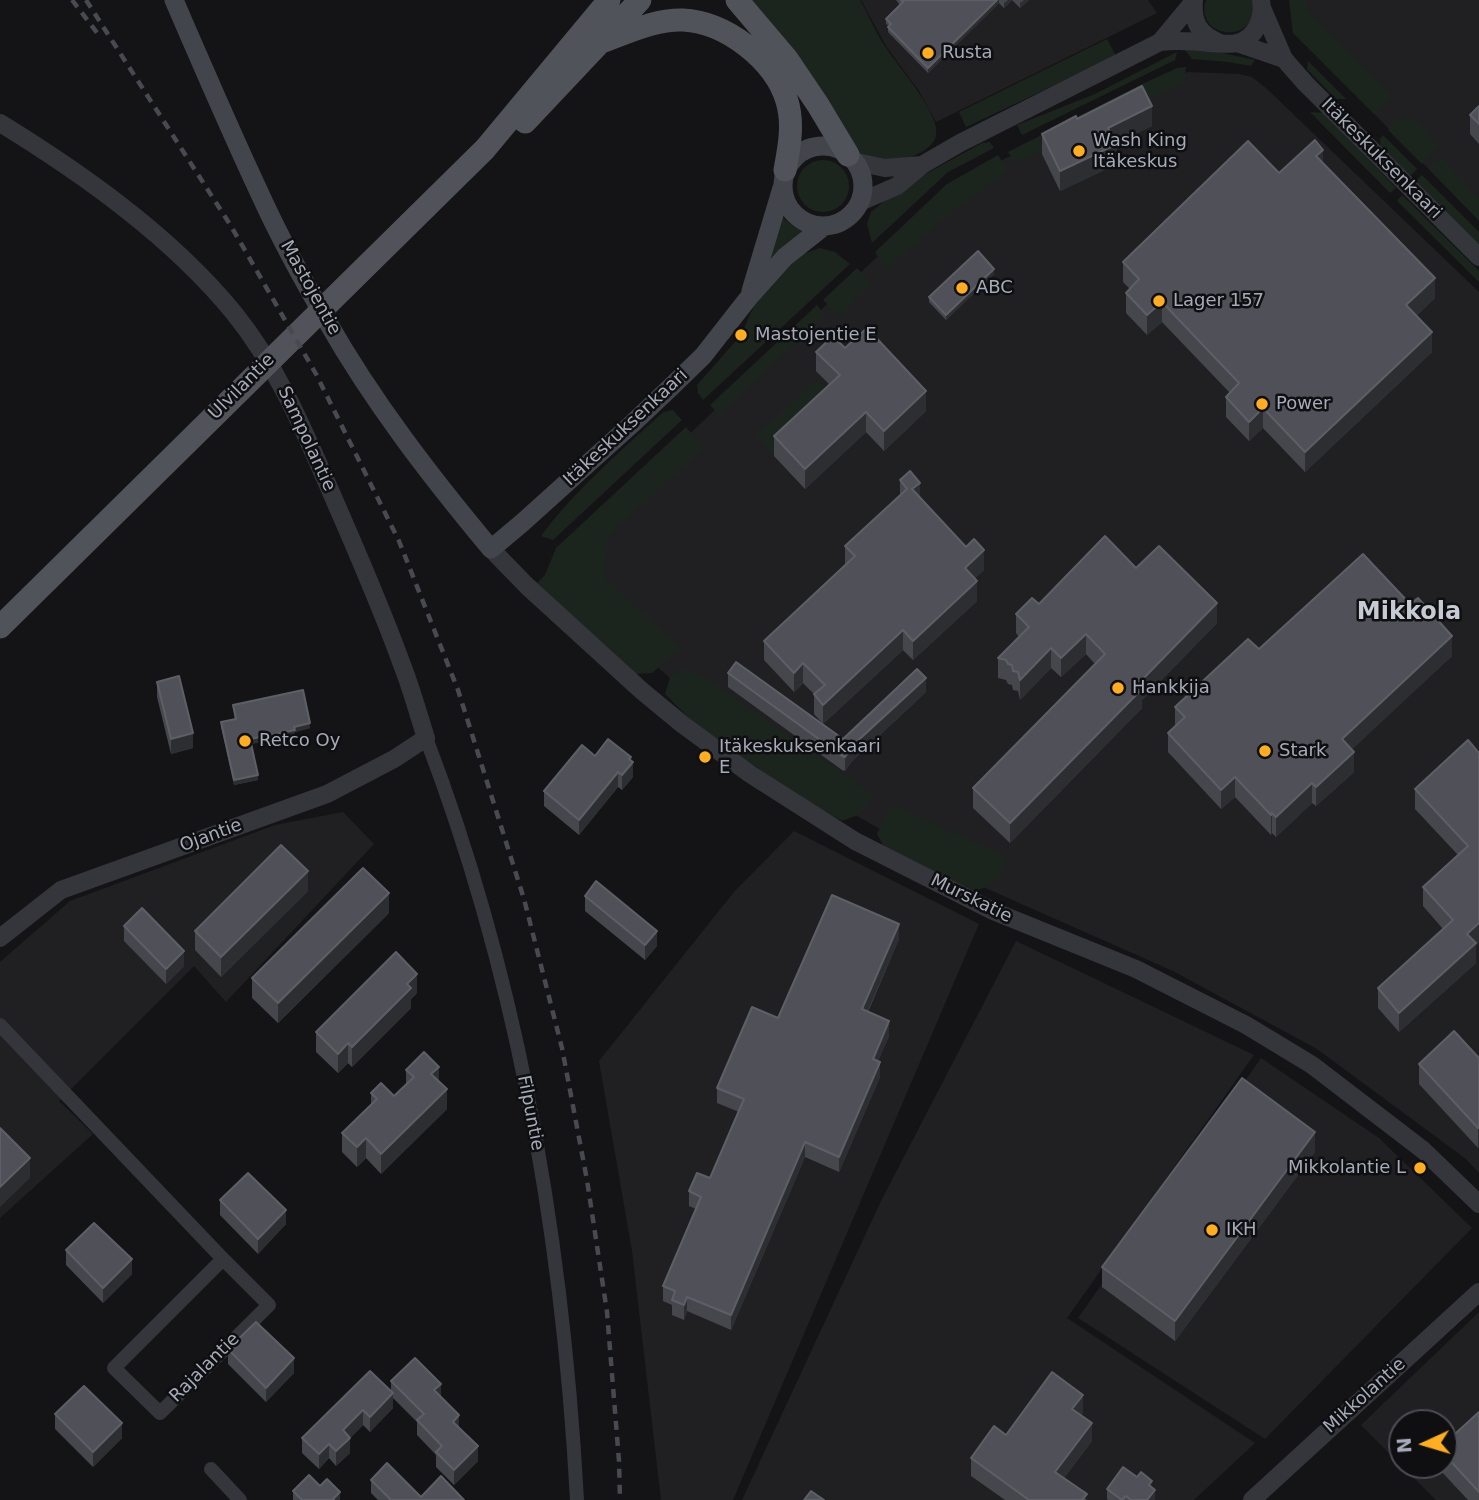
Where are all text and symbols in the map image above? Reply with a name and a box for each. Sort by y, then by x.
place label: Rusta [942,42,993,64]
marker: Rusta [920,45,936,61]
street label: Itäkeskuksenkaari [1316,94,1446,224]
place label: Wash King Itäkeskus [1093,130,1187,172]
marker: Wash King Itäkeskus [1071,143,1087,159]
street label: Mastojentie [275,237,345,339]
place label: ABC [976,277,1013,299]
marker: ABC [954,280,970,296]
place label: Lager 157 [1173,290,1264,312]
marker: Lager 157 [1151,293,1167,309]
place label: Mastojentie E [755,324,877,346]
marker: Mastojentie E [733,327,749,343]
street label: Ulvilantie [205,350,279,424]
street label: Itäkeskuksenkaari [559,365,693,491]
street label: Sampolantie [272,383,340,495]
place label: Power [1276,393,1330,415]
marker: Power [1254,396,1270,412]
district label: Mikkola [1357,599,1461,627]
place label: Hankkija [1132,677,1210,699]
marker: Hankkija [1110,680,1126,696]
place label: Retco Oy [259,730,340,752]
marker: Retco Oy [237,733,253,749]
place label: Itäkeskuksenkaari E [719,736,881,778]
place label: Stark [1279,740,1326,762]
marker: Stark [1257,743,1273,759]
marker: Itäkeskuksenkaari E [697,749,713,765]
street label: Ojantie [177,815,245,857]
street label: Murskatie [927,870,1015,928]
street label: Filpuntie [512,1073,548,1153]
place label: Mikkolantie L [1288,1157,1406,1179]
marker: Mikkolantie L [1412,1160,1428,1176]
place label: IKH [1226,1219,1257,1241]
marker: IKH [1204,1222,1220,1238]
street label: Rajalantie [166,1329,244,1407]
street label: Mikkolantie [1320,1354,1410,1438]
north arrow [1388,1409,1458,1479]
text: N [1393,1437,1416,1454]

